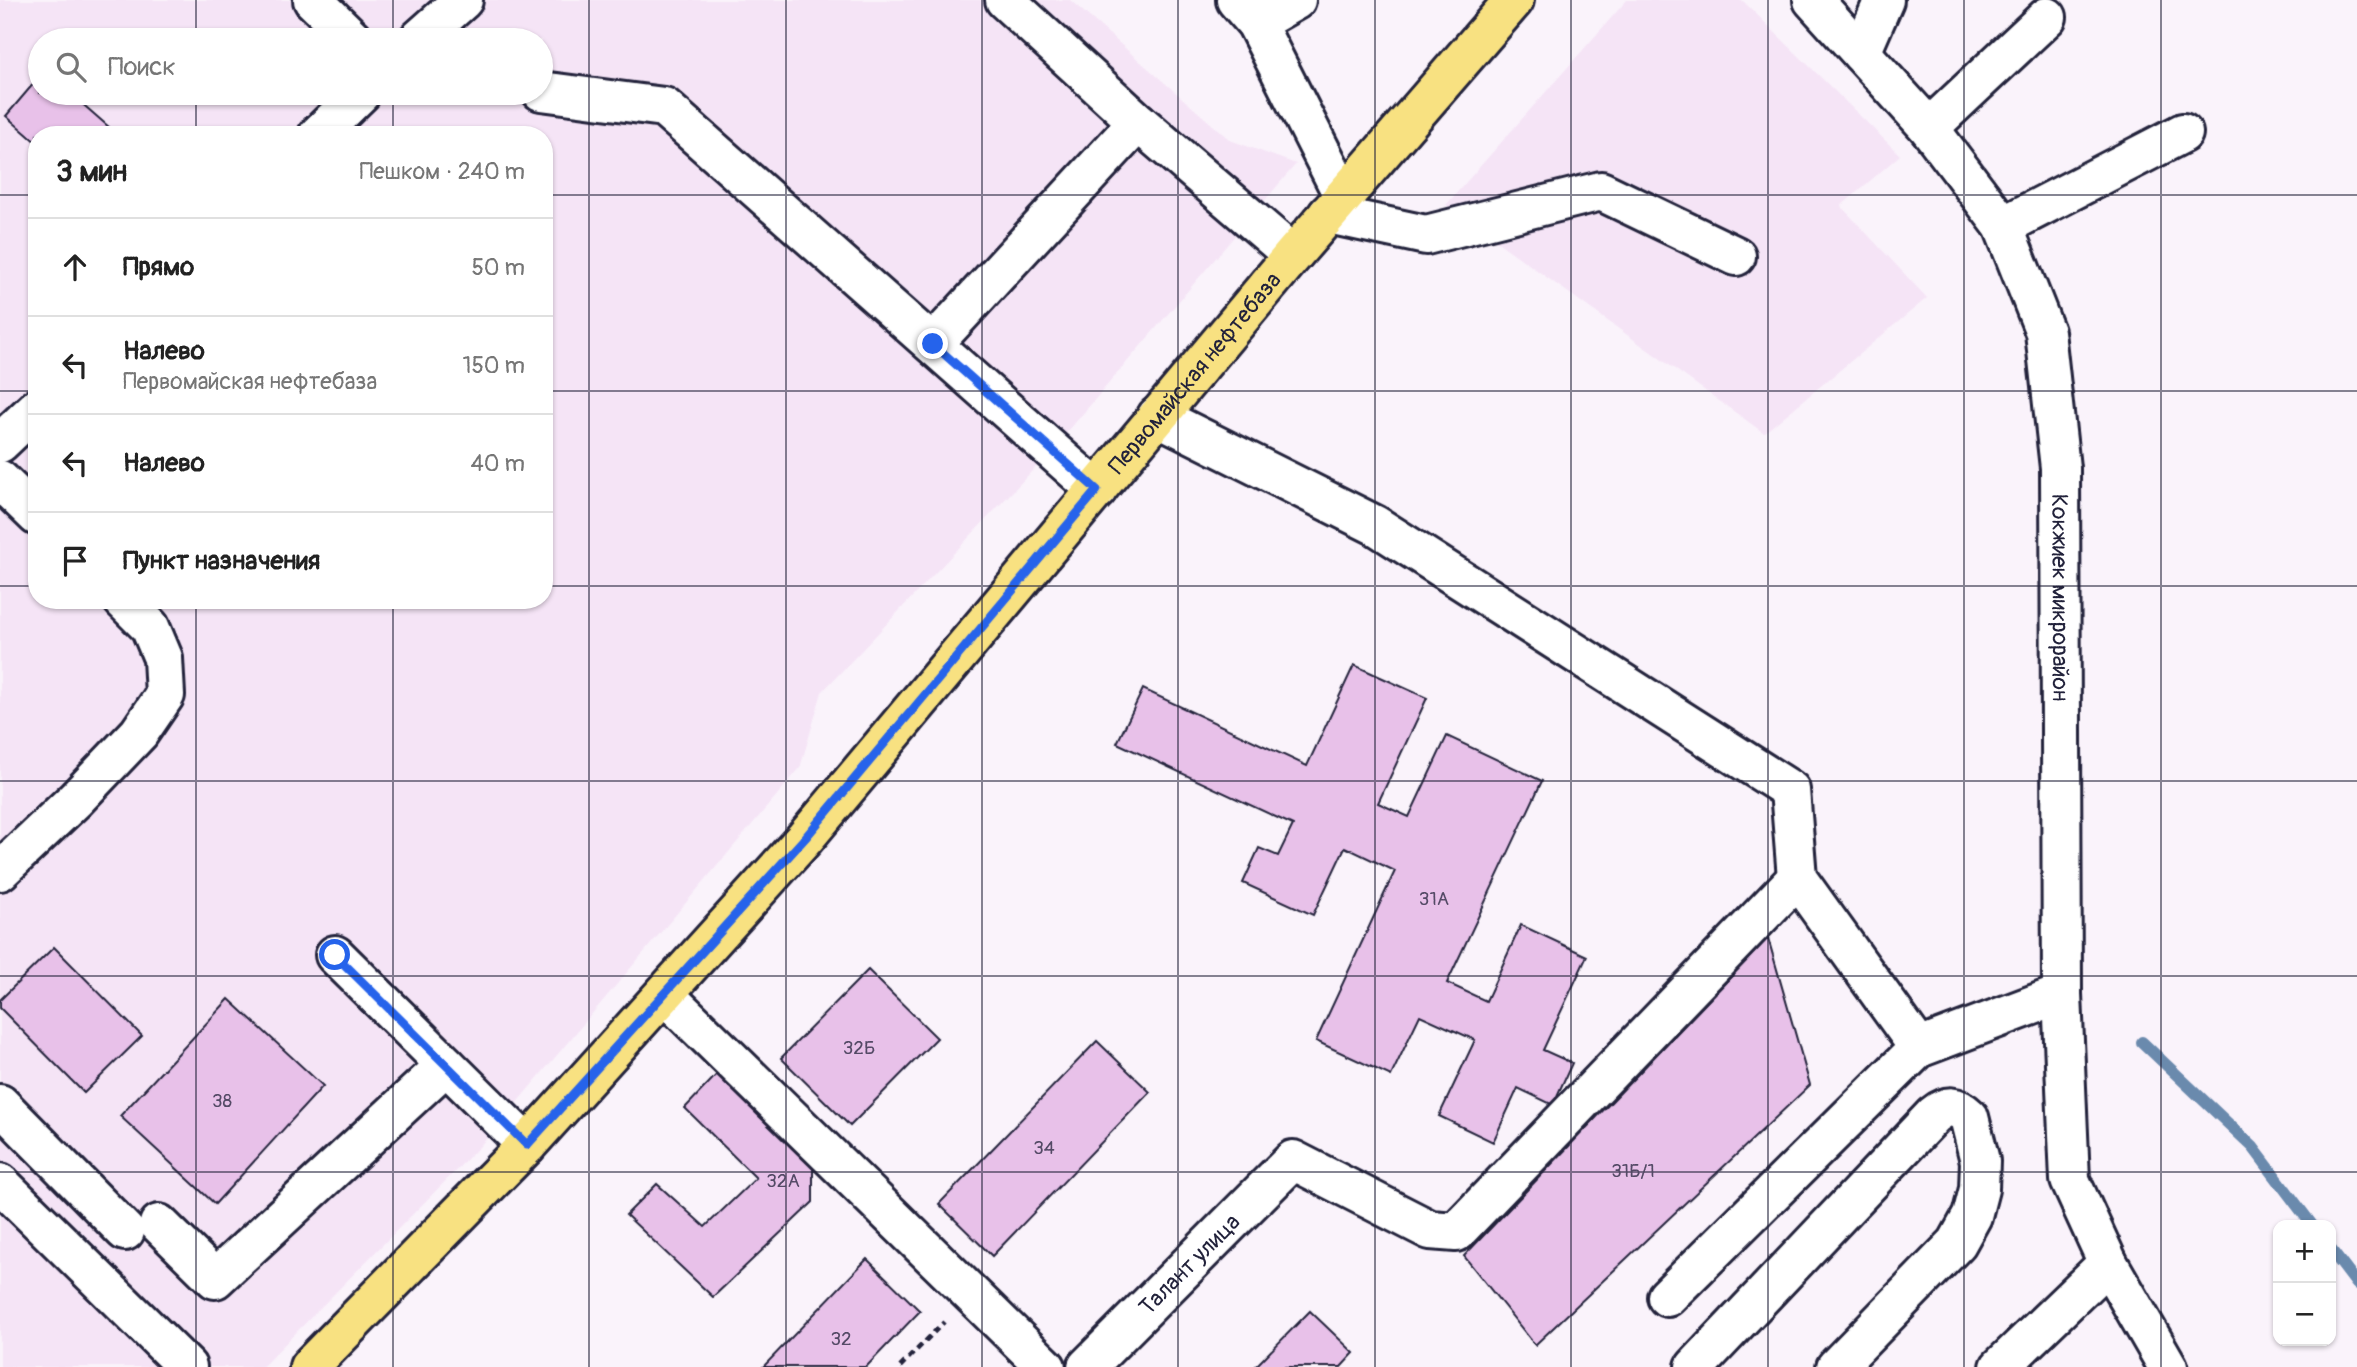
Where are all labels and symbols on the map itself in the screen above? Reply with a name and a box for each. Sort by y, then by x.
street label: Первомайская нефтебаза [1102,266,1287,480]
route end [917,328,948,359]
street label: Кокжиек микрорайон [2046,494,2075,701]
house number: 31А [1419,887,1449,911]
route start [319,939,350,970]
house number: 32Б [843,1036,875,1060]
house number: 38 [212,1089,232,1113]
house number: 34 [1033,1136,1055,1160]
house number: 31Б/1 [1611,1159,1655,1183]
house number: 32А [766,1169,800,1193]
street label: Талант улица [1133,1207,1246,1321]
house number: 32 [830,1327,852,1351]

